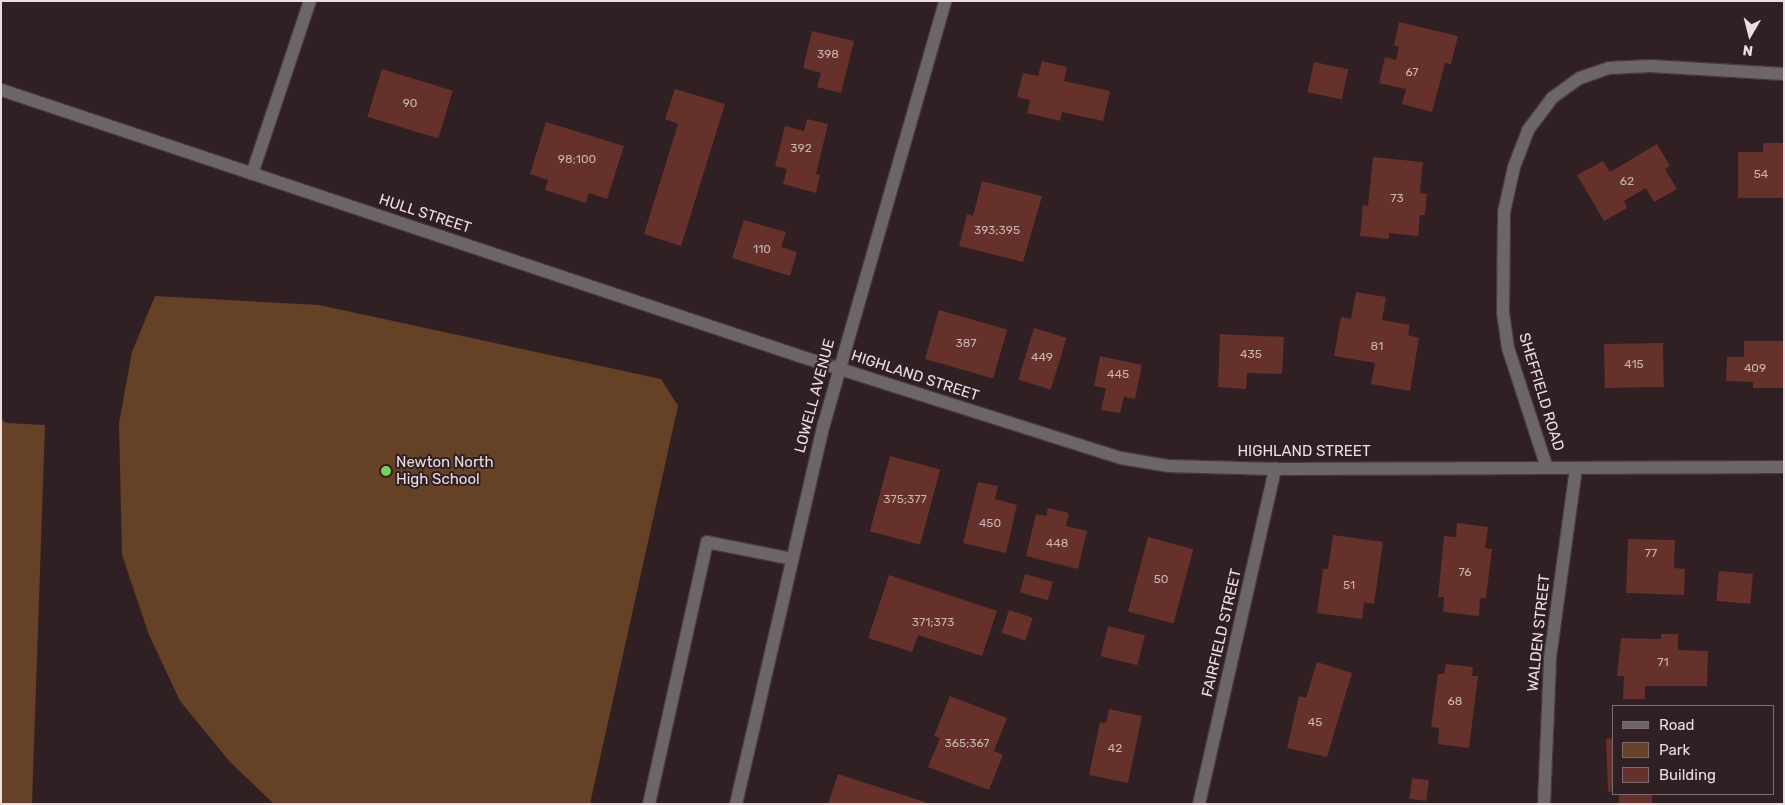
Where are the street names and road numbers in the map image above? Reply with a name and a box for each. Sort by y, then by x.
street label: HULL STREET [376,191,474,237]
street label: SHEFFIELD ROAD [1514,331,1568,453]
street label: LOWELL AVENUE [791,337,839,455]
street label: HIGHLAND STREET [849,347,981,405]
street label: HIGHLAND STREET [1237,443,1371,461]
street label: FAIRFIELD STREET [1198,567,1246,699]
street label: WALDEN STREET [1524,573,1554,693]

